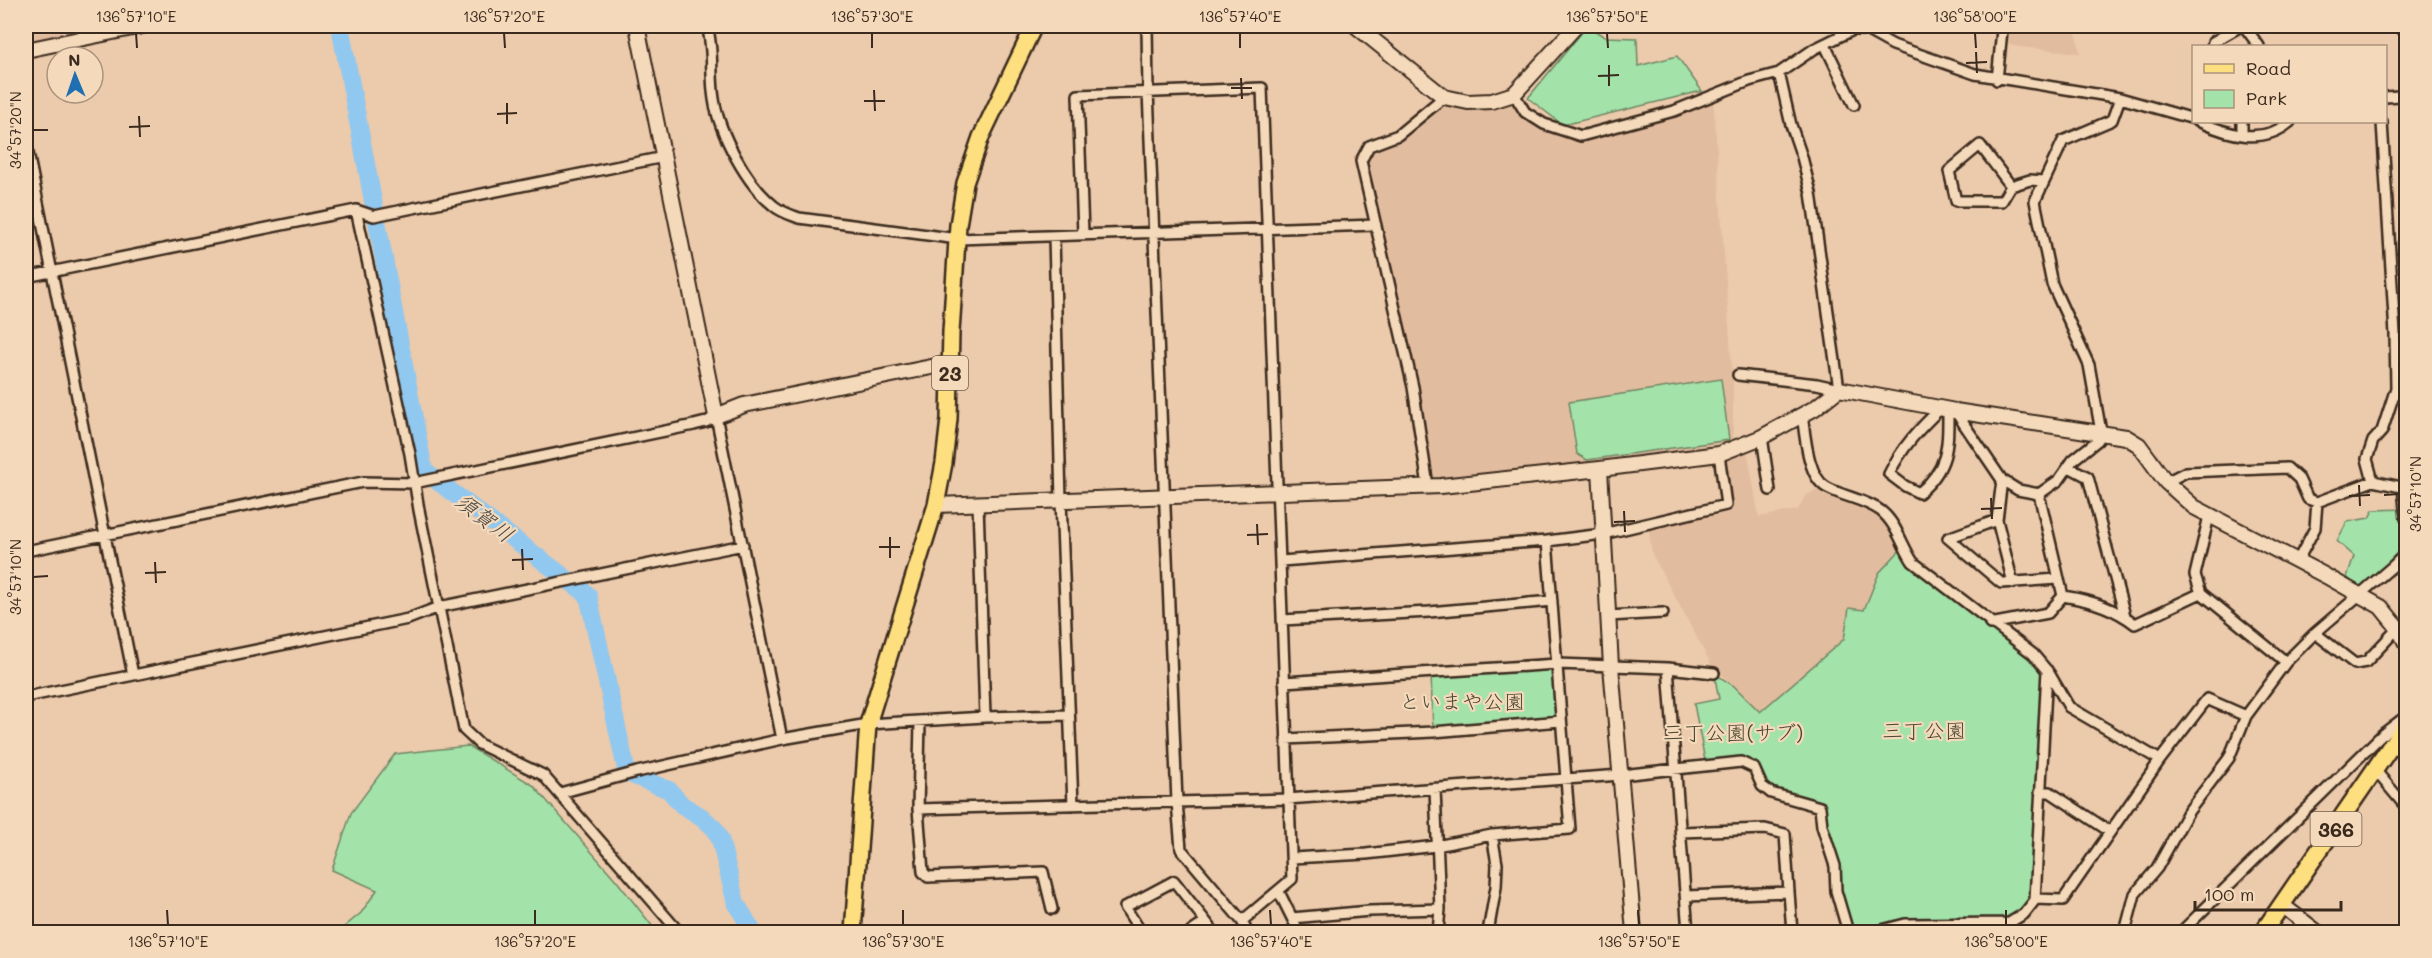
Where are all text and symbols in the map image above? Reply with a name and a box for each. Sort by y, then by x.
text: 136°57'10"E [96,6,177,26]
text: 136°57'20"E [463,6,546,26]
text: 136°57'30"E [831,6,914,26]
text: 136°57'40"E [1199,6,1282,26]
text: 136°57'50"E [1566,6,1649,26]
text: 136°58'00"E [1933,6,2017,26]
north arrow [45,45,105,105]
legend [2192,45,2387,123]
text: N [68,49,81,70]
text: Road [2246,56,2291,80]
text: Park [2246,86,2287,110]
text: 34°57'20"N [5,91,25,169]
road number: 23 [932,356,968,390]
text: 34°57'10"N [2405,456,2425,532]
water label: 須賀川 [450,486,520,548]
text: 34°57'10"N [5,539,25,615]
park label: といまや公園 [1399,687,1525,714]
park label: 三丁公園 [1882,716,1966,743]
park label: 三丁公園(サブ) [1663,718,1803,745]
road number: 366 [2310,812,2362,846]
scale bar [2195,874,2340,912]
text: 100 m [2204,882,2254,906]
text: 136°57'10"E [128,931,209,951]
text: 136°57'20"E [494,931,577,951]
text: 136°57'30"E [862,931,945,951]
text: 136°57'40"E [1230,931,1313,951]
text: 136°57'50"E [1598,931,1681,951]
text: 136°58'00"E [1964,931,2048,951]

